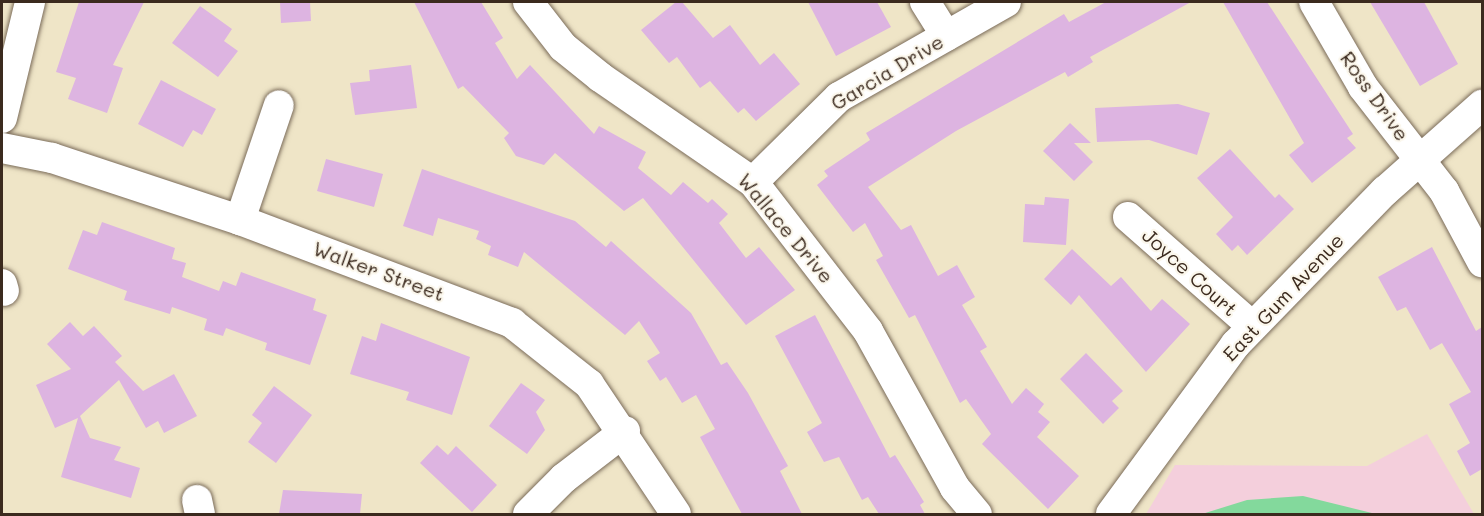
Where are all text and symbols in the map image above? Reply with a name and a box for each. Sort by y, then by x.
street label: Garcia Drive [826,29,948,115]
street label: Ross Drive [1336,47,1414,145]
street label: Wallace Drive [733,168,839,288]
street label: Joyce Court [1137,223,1243,321]
street label: East Gum Avenue [1218,228,1348,366]
street label: Walker Street [310,236,448,306]

